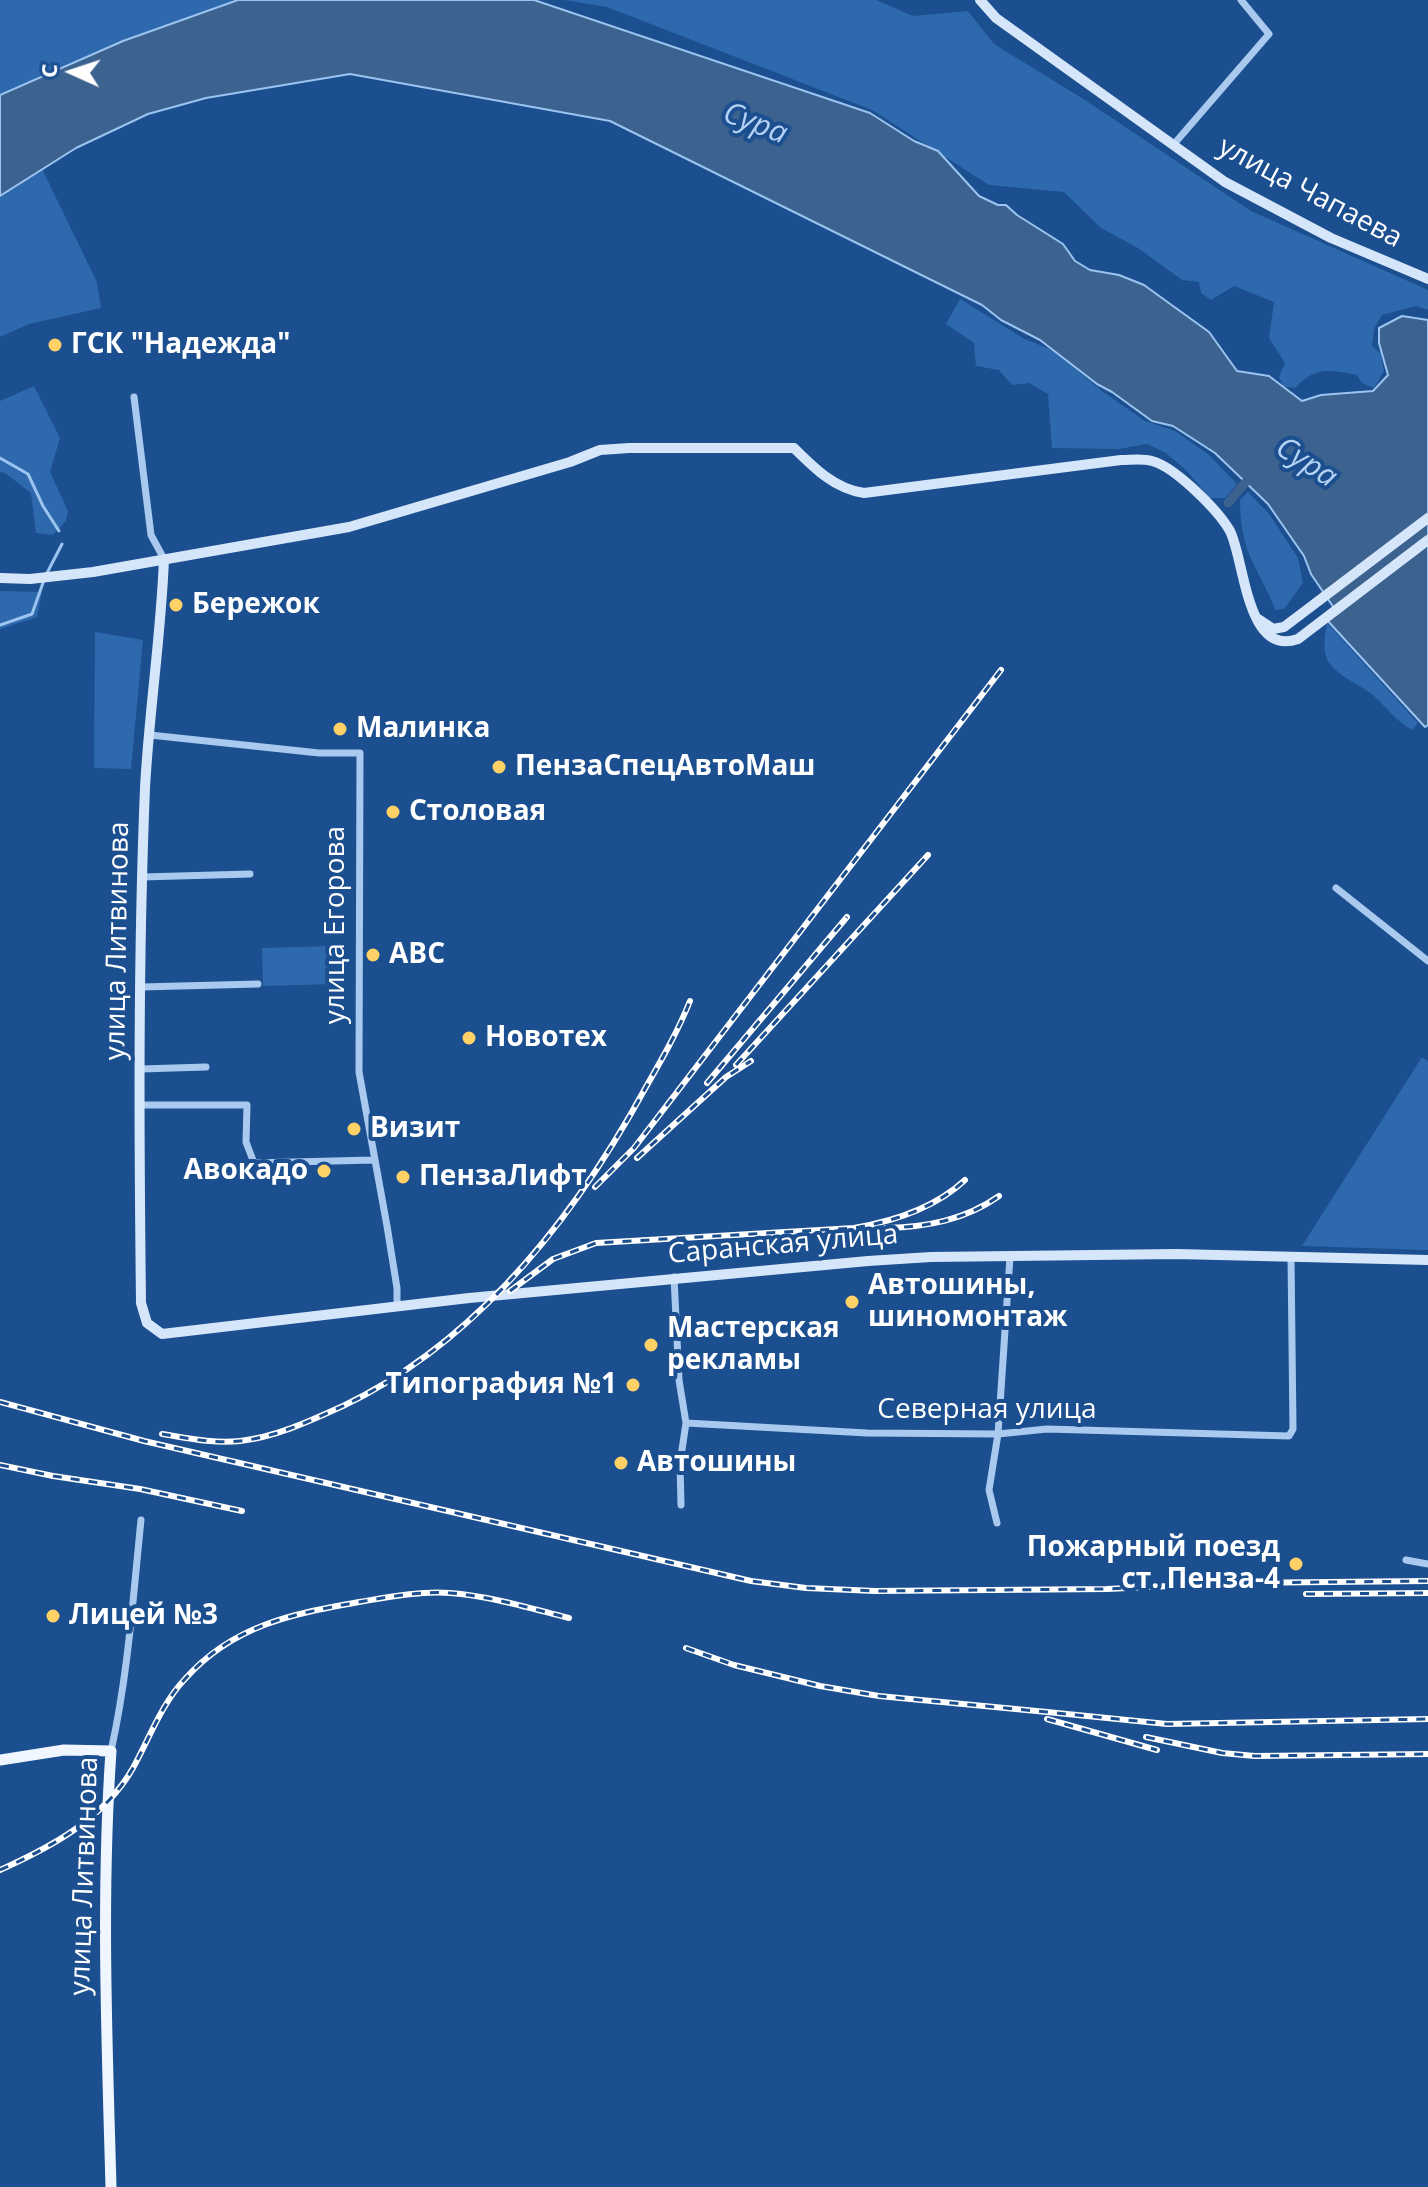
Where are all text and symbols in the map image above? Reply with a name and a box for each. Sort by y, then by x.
north arrow [32,32,112,112]
text: С [33,63,63,79]
water label: Сура [718,95,792,153]
street label: улица Чапаева [1212,130,1408,256]
place label: ГСК "Надежда" [71,328,291,362]
marker: ГСК "Надежда" [46,336,64,354]
water label: Сура [1269,430,1343,496]
place label: Бережок [192,588,320,622]
marker: Бережок [167,596,185,614]
place label: Малинка [356,712,490,746]
marker: Малинка [331,720,349,738]
place label: ПензаСпецАвтоМаш [515,750,816,784]
marker: ПензаСпецАвтоМаш [490,758,508,776]
place label: Столовая [409,795,546,829]
marker: Столовая [384,803,402,821]
street label: улица Литвинова [99,821,137,1061]
street label: улица Егорова [319,826,353,1024]
place label: ABC [389,938,445,972]
marker: ABC [364,946,382,964]
place label: Новотех [485,1021,607,1055]
marker: Новотех [460,1029,478,1047]
place label: Визит [370,1112,460,1146]
marker: Визит [345,1120,363,1138]
place label: Авокадо [184,1154,308,1188]
place label: ПензаЛифт [419,1160,587,1194]
marker: Авокадо [315,1162,333,1180]
marker: ПензаЛифт [394,1168,412,1186]
street label: Саранская улица [667,1218,899,1272]
place label: Автошины, шиномонтаж [868,1269,1068,1335]
marker: Автошины, шиномонтаж [843,1293,861,1311]
place label: Мастерская рекламы [667,1312,840,1378]
marker: Мастерская рекламы [642,1336,660,1354]
place label: Типография №1 [385,1368,617,1402]
marker: Типография №1 [624,1376,642,1394]
street label: Северная улица [877,1393,1097,1427]
place label: Автошины [637,1446,796,1480]
marker: Автошины [612,1454,630,1472]
place label: Пожарный поезд ст. Пенза-4 [1027,1531,1280,1597]
marker: Пожарный поезд ст. Пенза-4 [1287,1555,1305,1573]
place label: Лицей №3 [69,1599,218,1633]
marker: Лицей №3 [44,1607,62,1625]
street label: улица Литвинова [64,1756,106,1996]

